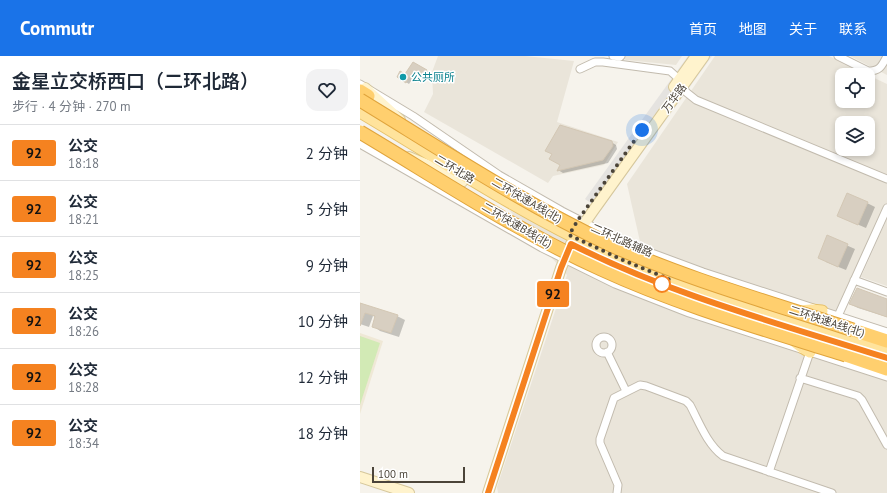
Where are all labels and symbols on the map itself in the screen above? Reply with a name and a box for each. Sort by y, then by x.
place label: 公共厕所 [411,70,455,84]
marker: 公共厕所 [398,72,408,82]
street label: 万华路 [659,81,689,115]
your location [632,120,652,140]
street label: 二环北路 [433,152,477,186]
street label: 二环快速A线(北) [489,174,565,226]
street label: 二环快速B线(北) [479,199,555,251]
street label: 二环北路辅路 [589,220,655,260]
unlabelled marker [653,275,671,293]
line badge: 92 [535,281,571,307]
street label: 二环快速A线(北) [787,302,867,340]
scale bar [372,465,465,484]

